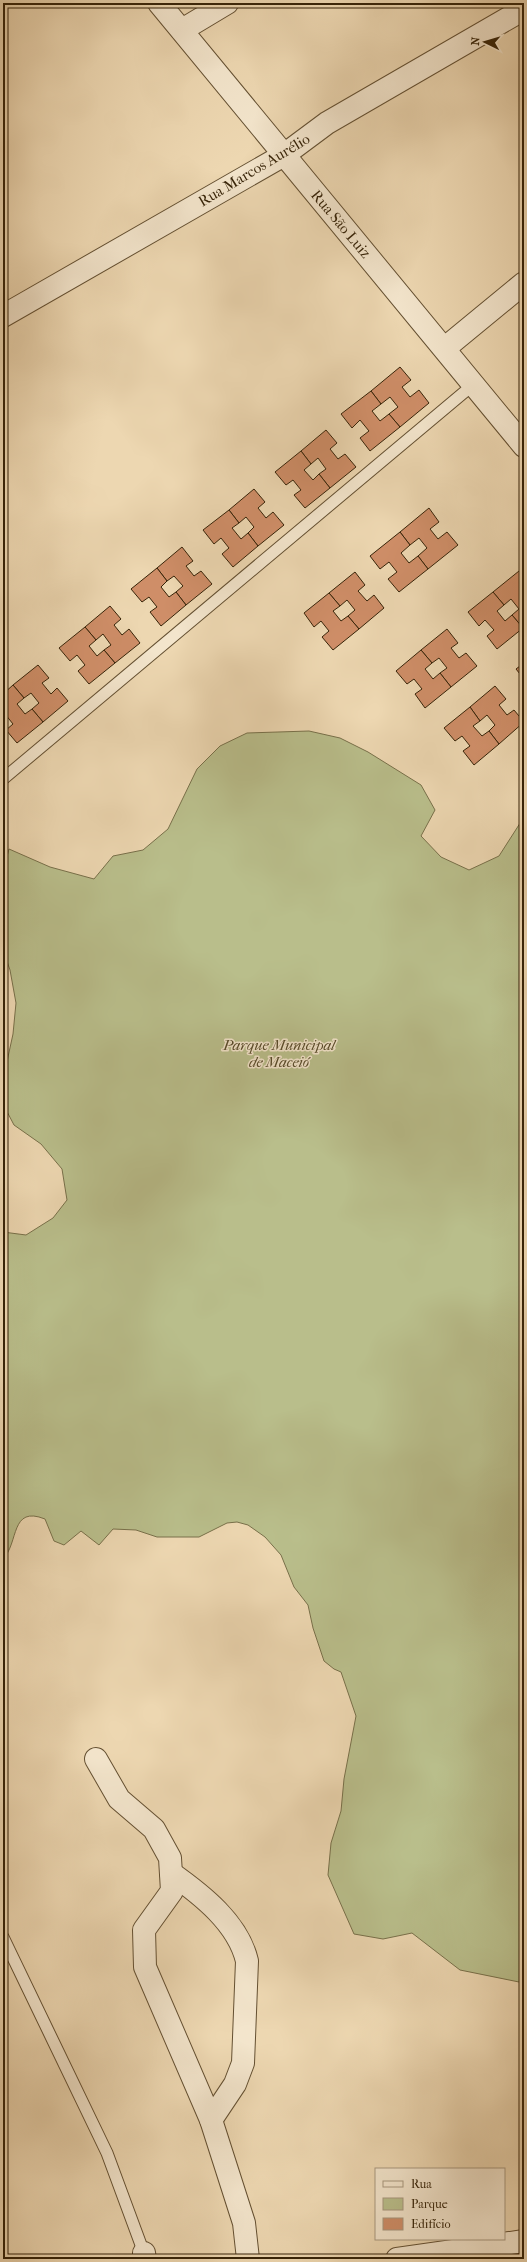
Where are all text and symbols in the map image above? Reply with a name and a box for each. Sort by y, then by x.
north arrow [465,22,505,62]
text: N [469,36,482,46]
street label: Rua Marcos Aurélio [195,129,313,210]
street label: Rua São Luiz [307,186,375,262]
park label: Parque Municipal de Maceió [222,1036,337,1071]
legend [375,2168,505,2240]
text: Rua [411,2177,432,2191]
text: Parque [411,2197,448,2211]
text: Edifício [411,2217,451,2231]

